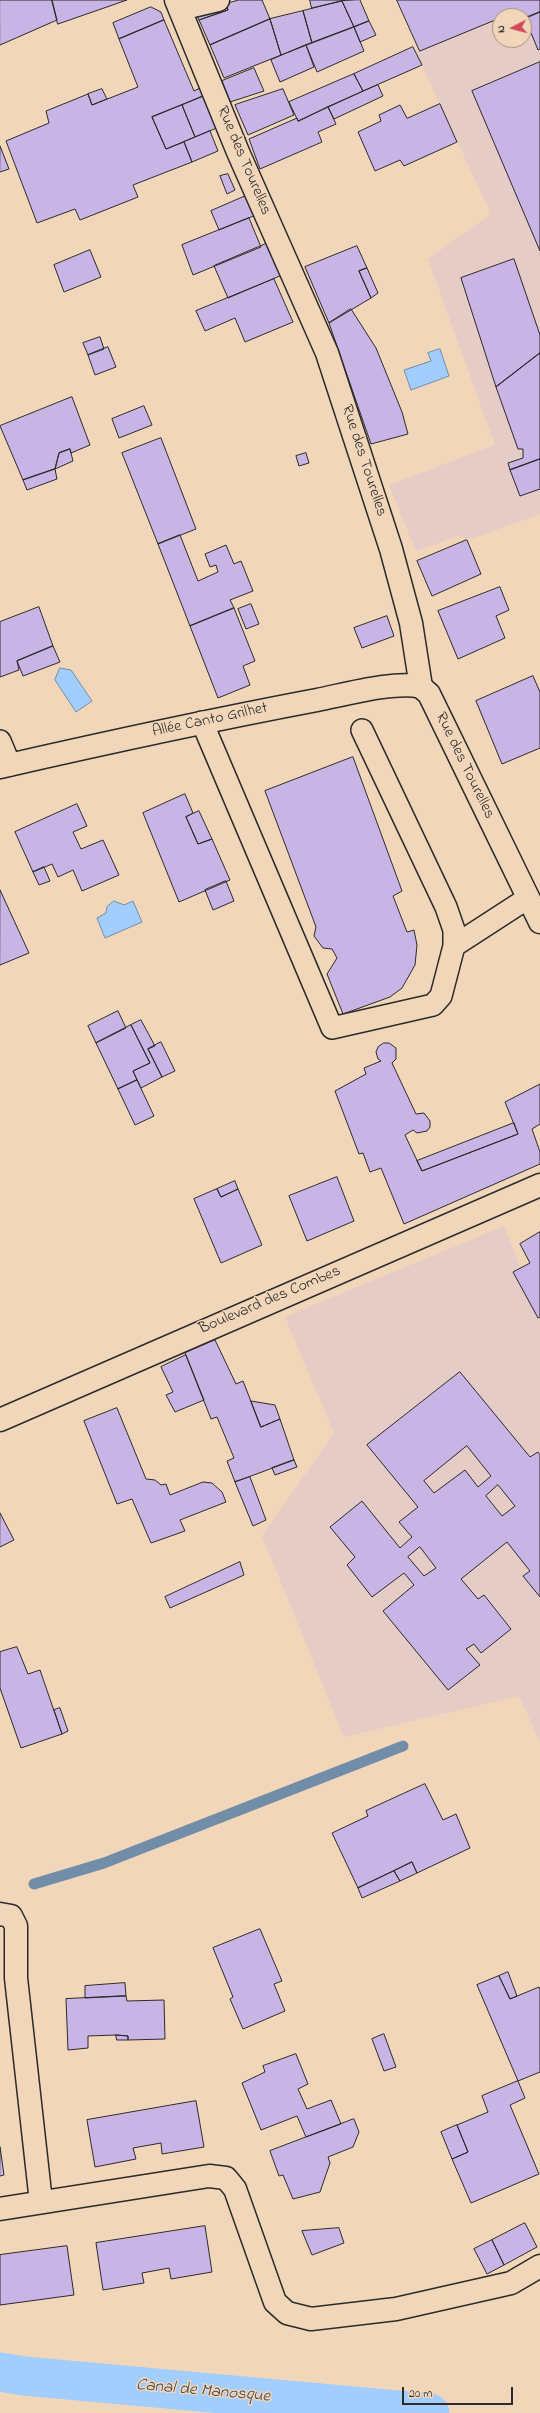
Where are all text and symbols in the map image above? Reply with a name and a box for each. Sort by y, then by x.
north arrow [492,8,532,48]
text: N [493,25,509,34]
street label: Rue des Tourelles [211,104,275,218]
street label: Rue des Tourelles [336,403,390,519]
street label: Allée Canto Grilhet [151,699,269,743]
street label: Rue des Tourelles [430,710,498,822]
street label: Boulevard des Combes [196,1262,344,1340]
water label: Canal de Manosque [135,2376,271,2408]
scale bar [404,2379,515,2405]
text: 20 m [409,2385,432,2403]

